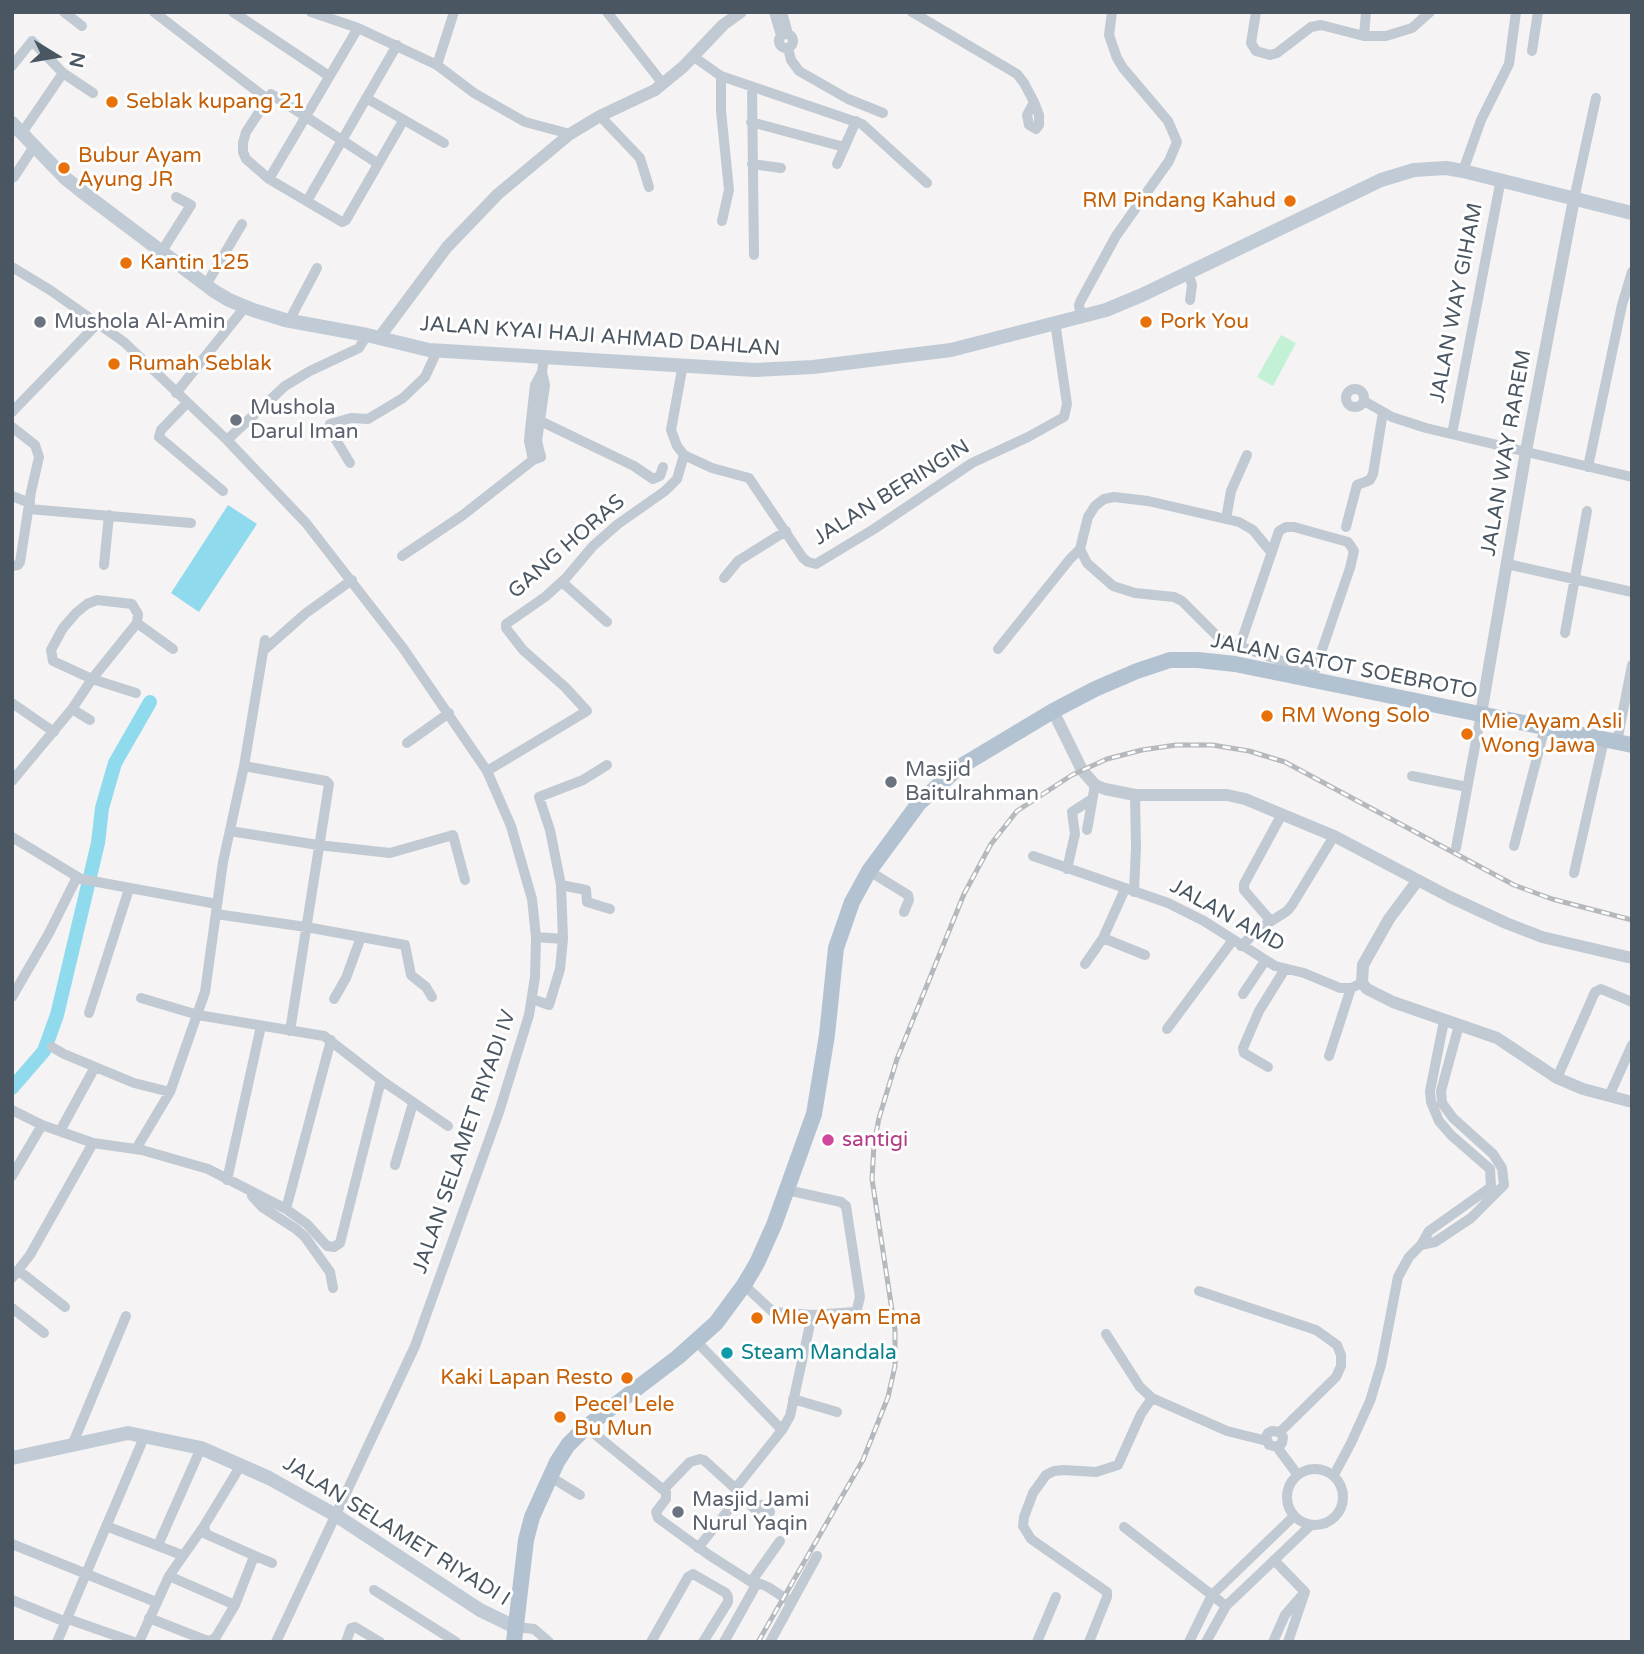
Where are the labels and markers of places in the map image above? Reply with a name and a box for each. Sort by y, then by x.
place label: Seblak kupang 21 [126,89,305,115]
marker: Seblak kupang 21 [104,94,120,110]
place label: Bubur Ayam Ayung JR [78,143,202,193]
marker: Bubur Ayam Ayung JR [56,160,72,176]
place label: RM Pindang Kahud [1082,188,1276,214]
marker: RM Pindang Kahud [1282,193,1298,209]
place label: Kantin 125 [140,250,249,276]
marker: Kantin 125 [118,255,134,271]
place label: Mushola Al-Amin [54,309,226,335]
place label: Pork You [1160,309,1249,335]
marker: Mushola Al-Amin [32,314,48,330]
marker: Pork You [1138,314,1154,330]
place label: Rumah Seblak [128,351,272,377]
marker: Rumah Seblak [106,356,122,372]
place label: Mushola Darul Iman [250,395,359,445]
marker: Mushola Darul Iman [228,412,244,428]
place label: RM Wong Solo [1281,703,1430,729]
marker: RM Wong Solo [1259,708,1275,724]
place label: Mie Ayam Asli Wong Jawa [1481,709,1622,759]
marker: Mie Ayam Asli Wong Jawa [1459,726,1475,742]
place label: Masjid Baitulrahman [905,757,1039,807]
marker: Masjid Baitulrahman [883,774,899,790]
place label: santigi [842,1127,908,1153]
marker: santigi [820,1132,836,1148]
place label: MIe Ayam Ema [771,1305,921,1331]
marker: MIe Ayam Ema [749,1310,765,1326]
place label: Steam Mandala [741,1340,897,1366]
marker: Steam Mandala [719,1345,735,1361]
place label: Kaki Lapan Resto [440,1365,613,1391]
marker: Kaki Lapan Resto [619,1370,635,1386]
place label: Pecel Lele Bu Mun [574,1392,674,1442]
marker: Pecel Lele Bu Mun [552,1409,568,1425]
place label: Masjid Jami Nurul Yaqin [692,1487,810,1537]
marker: Masjid Jami Nurul Yaqin [670,1504,686,1520]

